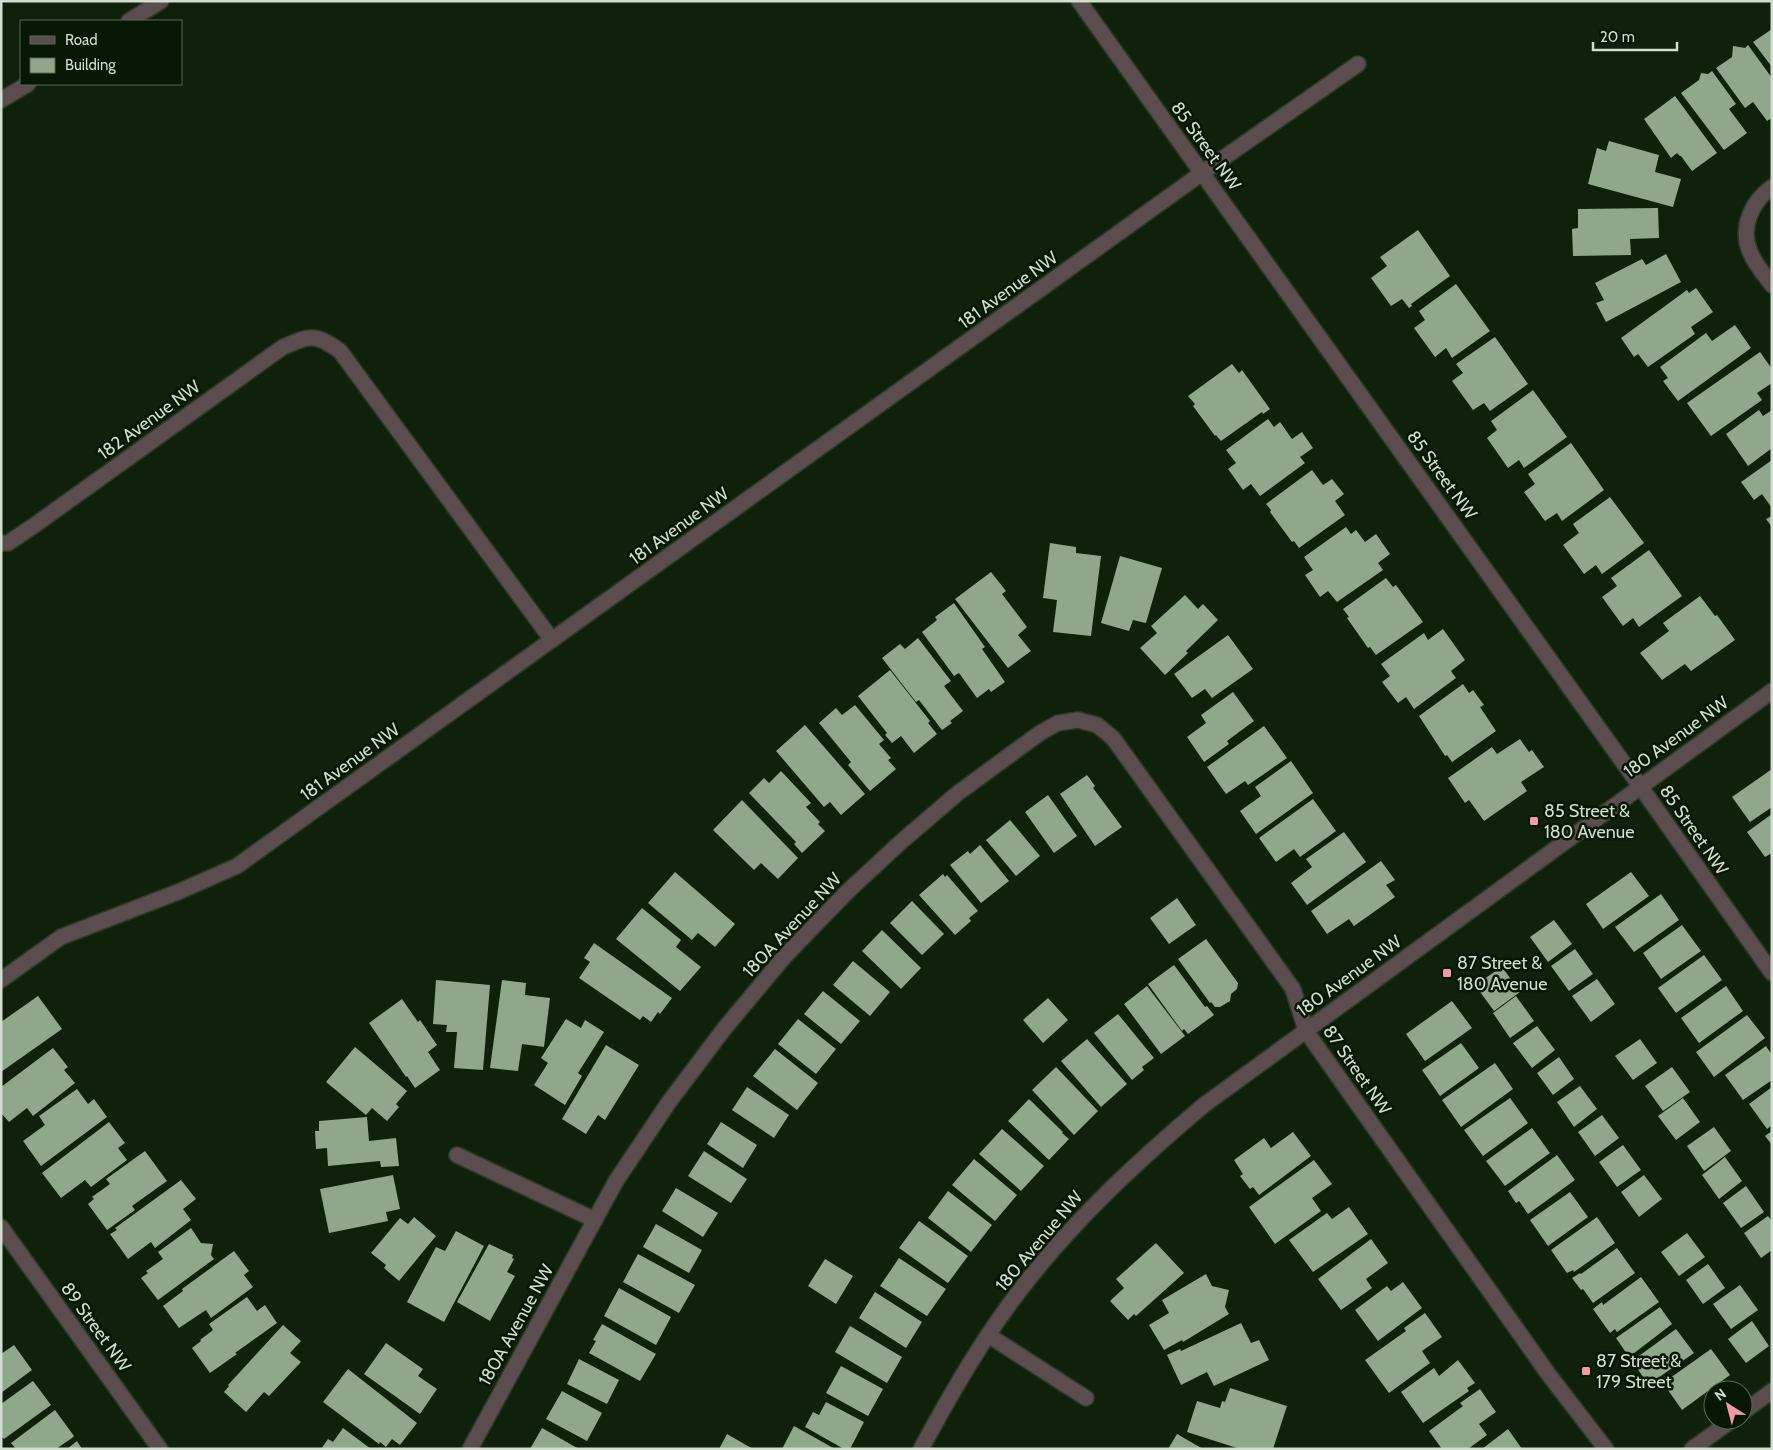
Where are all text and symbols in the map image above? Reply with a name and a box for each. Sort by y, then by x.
legend [20,20,182,85]
scale bar [1593,20,1677,52]
text: 20 m [1600,28,1635,46]
text: Road [65,31,98,49]
text: Building [65,56,116,74]
street label: 85 Street NW [1166,97,1246,195]
street label: 181 Avenue NW [954,247,1062,333]
street label: 182 Avenue NW [94,376,204,464]
street label: 85 Street NW [1402,426,1482,524]
street label: 181 Avenue NW [625,483,733,569]
street label: 180 Avenue NW [1619,692,1733,782]
street label: 181 Avenue NW [296,719,404,805]
street label: 85 Street NW [1655,781,1733,879]
place label: 85 Street & 180 Avenue [1544,800,1634,843]
marker: 85 Street & 180 Avenue [1528,815,1540,827]
street label: 180A Avenue NW [738,868,846,982]
street label: 180 Avenue NW [1292,931,1406,1021]
place label: 87 Street & 180 Avenue [1457,952,1547,995]
marker: 87 Street & 180 Avenue [1441,967,1453,979]
street label: 87 Street NW [1318,1021,1396,1119]
street label: 180 Avenue NW [991,1186,1087,1296]
street label: 180A Avenue NW [474,1261,558,1389]
street label: 89 Street NW [56,1278,136,1376]
place label: 87 Street & 179 Street [1596,1350,1681,1393]
marker: 87 Street & 179 Street [1580,1365,1592,1377]
north arrow [1703,1380,1753,1430]
text: N [1711,1384,1730,1405]

